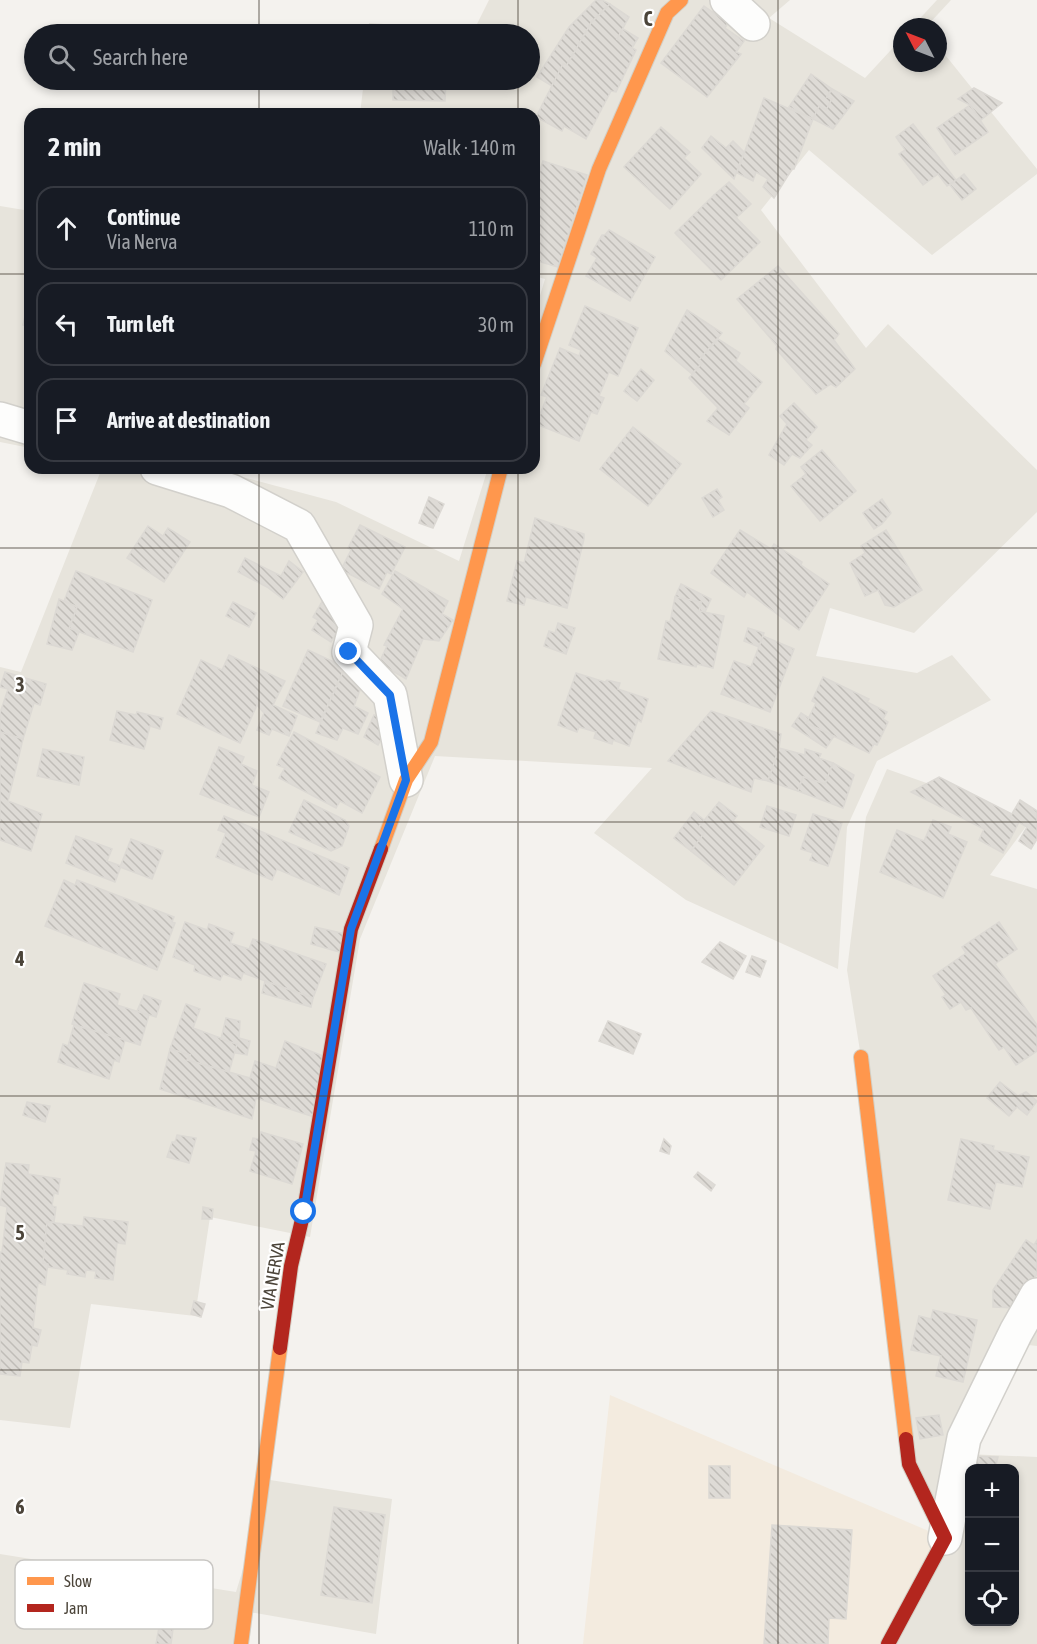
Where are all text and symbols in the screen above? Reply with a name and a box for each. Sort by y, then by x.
text: C [644,7,653,30]
north arrow [893,18,947,72]
search box [24,24,540,90]
icon: search [45,41,78,74]
text: Search here [93,44,188,70]
text: 2 min [48,132,101,162]
text: Walk · 140 m [424,136,516,159]
text: Continue [107,204,181,230]
icon: ahead [50,212,83,245]
text: 110 m [469,217,514,240]
text: Via Nerva [107,230,178,253]
icon: left [50,308,83,341]
text: Turn left [107,311,174,337]
text: 30 m [478,313,514,336]
icon: arrive [50,404,83,437]
text: Arrive at destination [107,407,270,433]
route end [335,638,361,664]
text: 3 [15,673,25,696]
text: 4 [14,947,25,970]
route start [290,1198,316,1224]
text: 5 [15,1221,25,1244]
street label: VIA NERVA [256,1240,289,1312]
map controls [965,1464,1019,1626]
button: + [965,1464,1019,1518]
text: 6 [15,1495,25,1518]
button: − [965,1518,1019,1572]
legend [15,1560,213,1629]
text: Slow [64,1572,92,1590]
button: locate [965,1572,1019,1626]
text: Jam [64,1599,88,1617]

